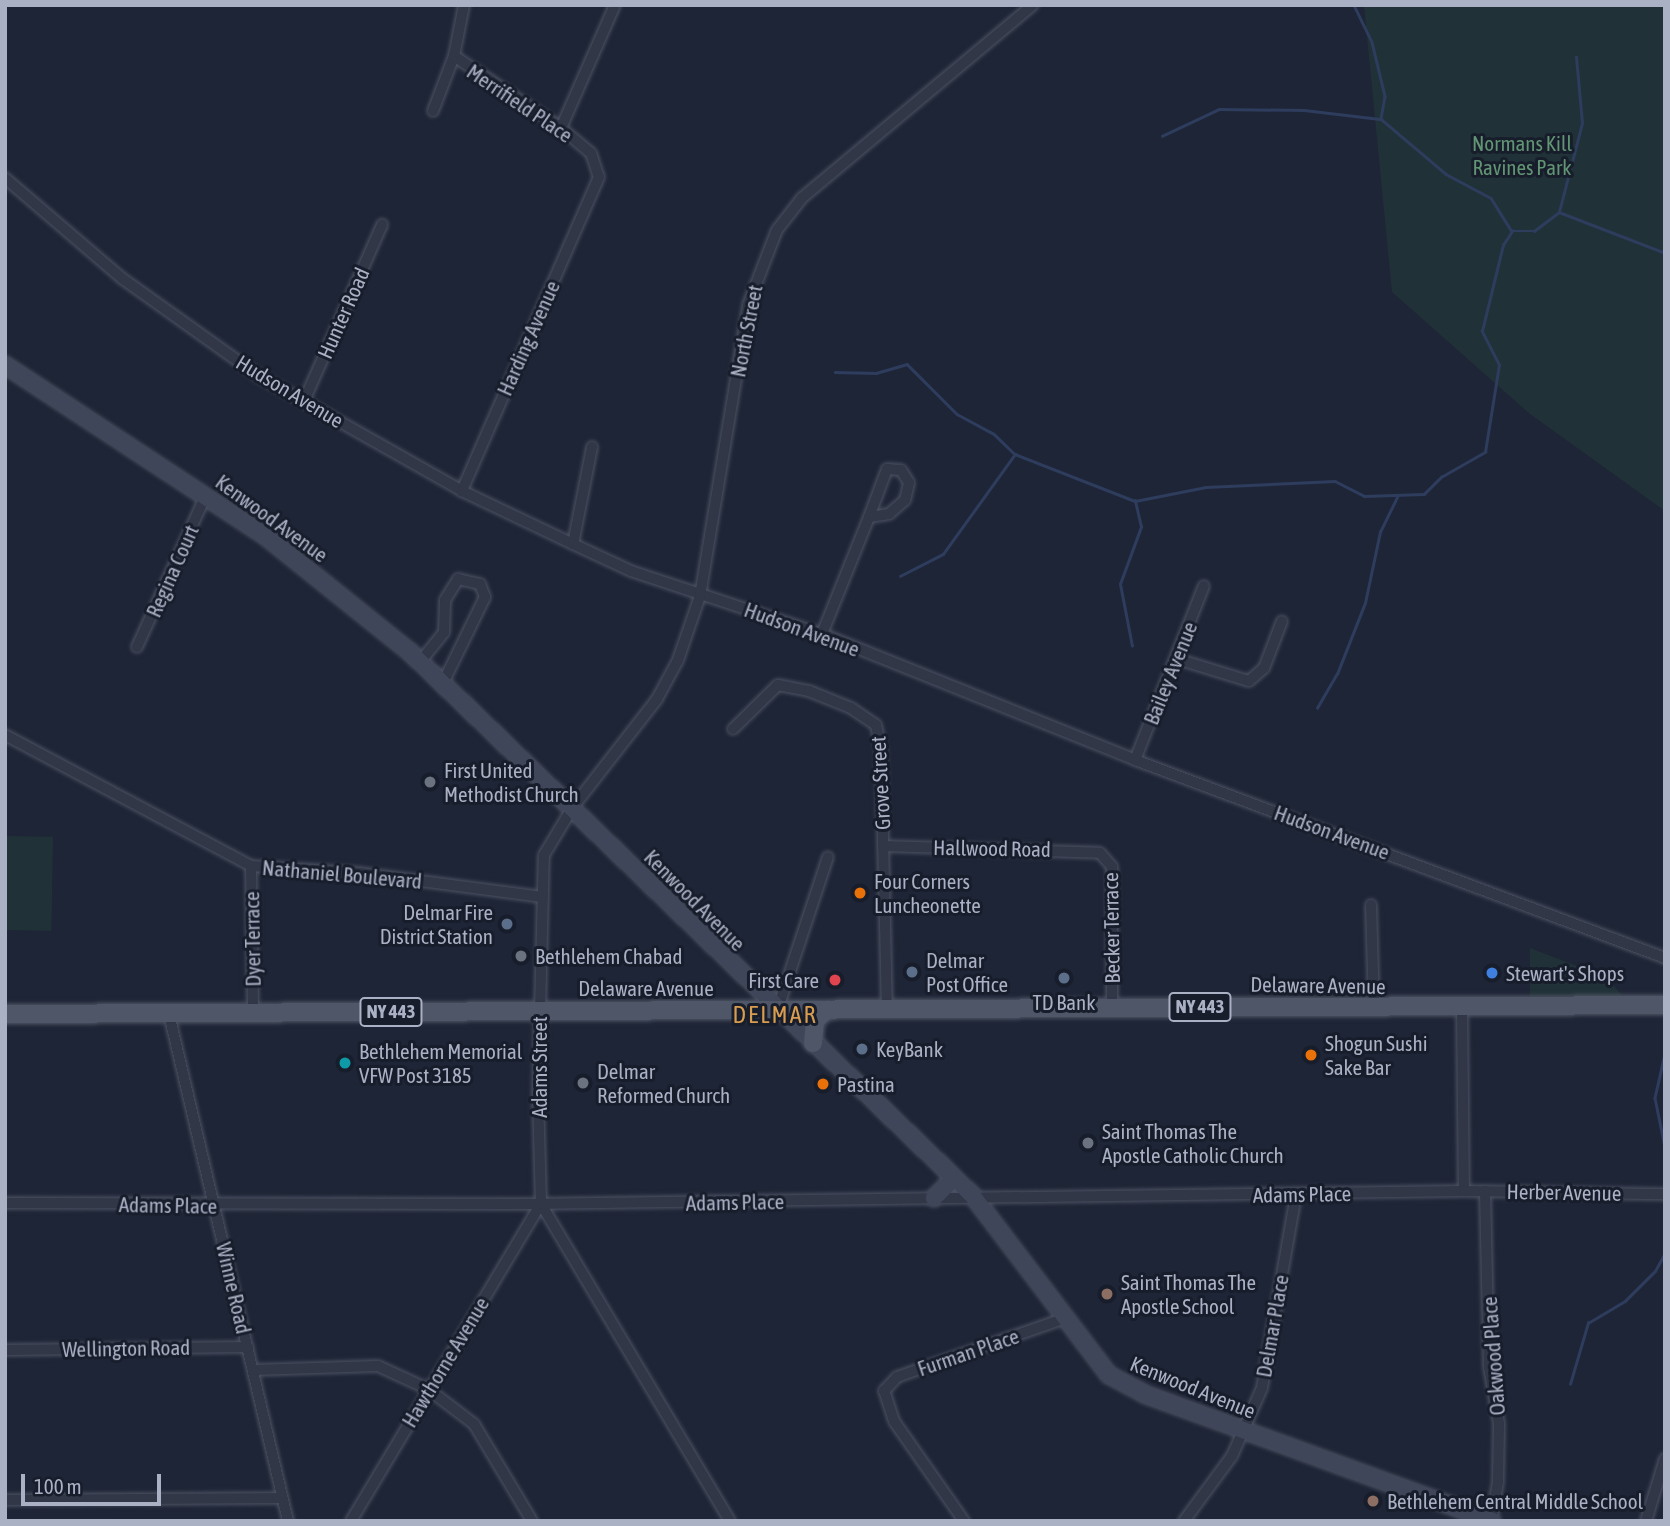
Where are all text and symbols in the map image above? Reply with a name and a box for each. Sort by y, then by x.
street label: Merrifield Place [462,58,578,148]
park label: Normans Kill Ravines Park [1472,130,1572,180]
street label: Hunter Road [312,264,374,362]
street label: Harding Avenue [491,277,565,399]
street label: North Street [725,283,767,379]
street label: Hudson Avenue [232,349,348,433]
street label: Kenwood Avenue [211,469,333,567]
street label: Regina Court [141,521,203,621]
street label: Hudson Avenue [741,597,863,661]
street label: Bailey Avenue [1138,618,1202,728]
street label: Grove Street [865,735,895,831]
place label: First United Methodist Church [444,757,579,807]
marker: First United Methodist Church [422,774,438,790]
street label: Hudson Avenue [1271,800,1393,864]
street label: Hallwood Road [933,834,1051,862]
street label: Kenwood Avenue [639,844,751,956]
street label: Nathaniel Boulevard [261,854,423,894]
place label: Four Corners Luncheonette [874,868,981,918]
street label: Becker Terrace [1097,872,1125,984]
marker: Four Corners Luncheonette [852,885,868,901]
street label: Dyer Terrace [239,891,265,987]
place label: Delmar Fire District Station [380,899,493,949]
marker: Delmar Fire District Station [499,916,515,932]
place label: Bethlehem Chabad [535,943,682,969]
place label: Delmar Post Office [926,947,1008,997]
marker: Bethlehem Chabad [513,948,529,964]
place label: Stewart's Shops [1506,960,1624,986]
marker: Delmar Post Office [904,964,920,980]
marker: Stewart's Shops [1484,965,1500,981]
place label: First Care [748,967,819,993]
marker: First Care [825,970,845,990]
marker: TD Bank [1056,970,1072,986]
street label: Delaware Avenue [1250,971,1386,999]
street label: Delaware Avenue [578,975,714,1001]
place label: TD Bank [1033,989,1095,1015]
road number: NY 443 [1167,992,1233,1023]
road number: NY 443 [358,996,424,1028]
district label: DELMAR [733,1001,817,1029]
street label: Adams Street [526,1016,552,1118]
place label: Shogun Sushi Sake Bar [1325,1030,1428,1080]
place label: KeyBank [876,1036,943,1062]
place label: Bethlehem Memorial VFW Post 3185 [359,1038,522,1088]
marker: KeyBank [854,1041,870,1057]
marker: Shogun Sushi Sake Bar [1303,1047,1319,1063]
marker: Bethlehem Memorial VFW Post 3185 [337,1055,353,1071]
place label: Delmar Reformed Church [597,1058,730,1108]
place label: Pastina [837,1071,895,1097]
marker: Delmar Reformed Church [575,1075,591,1091]
marker: Pastina [815,1076,831,1092]
place label: Saint Thomas The Apostle Catholic Church [1102,1118,1284,1168]
marker: Saint Thomas The Apostle Catholic Church [1080,1135,1096,1151]
street label: Herber Avenue [1506,1178,1622,1206]
street label: Adams Place [1253,1181,1351,1207]
street label: Adams Place [686,1189,784,1215]
street label: Adams Place [119,1192,217,1218]
street label: Winne Road [211,1240,257,1336]
place label: Saint Thomas The Apostle School [1121,1269,1256,1319]
street label: Delmar Place [1251,1273,1293,1379]
marker: Saint Thomas The Apostle School [1099,1286,1115,1302]
street label: Hawthorne Avenue [396,1292,494,1432]
street label: Oakwood Place [1476,1296,1510,1416]
street label: Furman Place [914,1323,1022,1381]
street label: Wellington Road [62,1334,190,1362]
street label: Kenwood Avenue [1127,1350,1259,1424]
scale bar [24,1460,164,1504]
text: 100 m [34,1474,82,1498]
place label: Bethlehem Central Middle School [1387,1488,1643,1514]
marker: Bethlehem Central Middle School [1365,1493,1381,1509]

